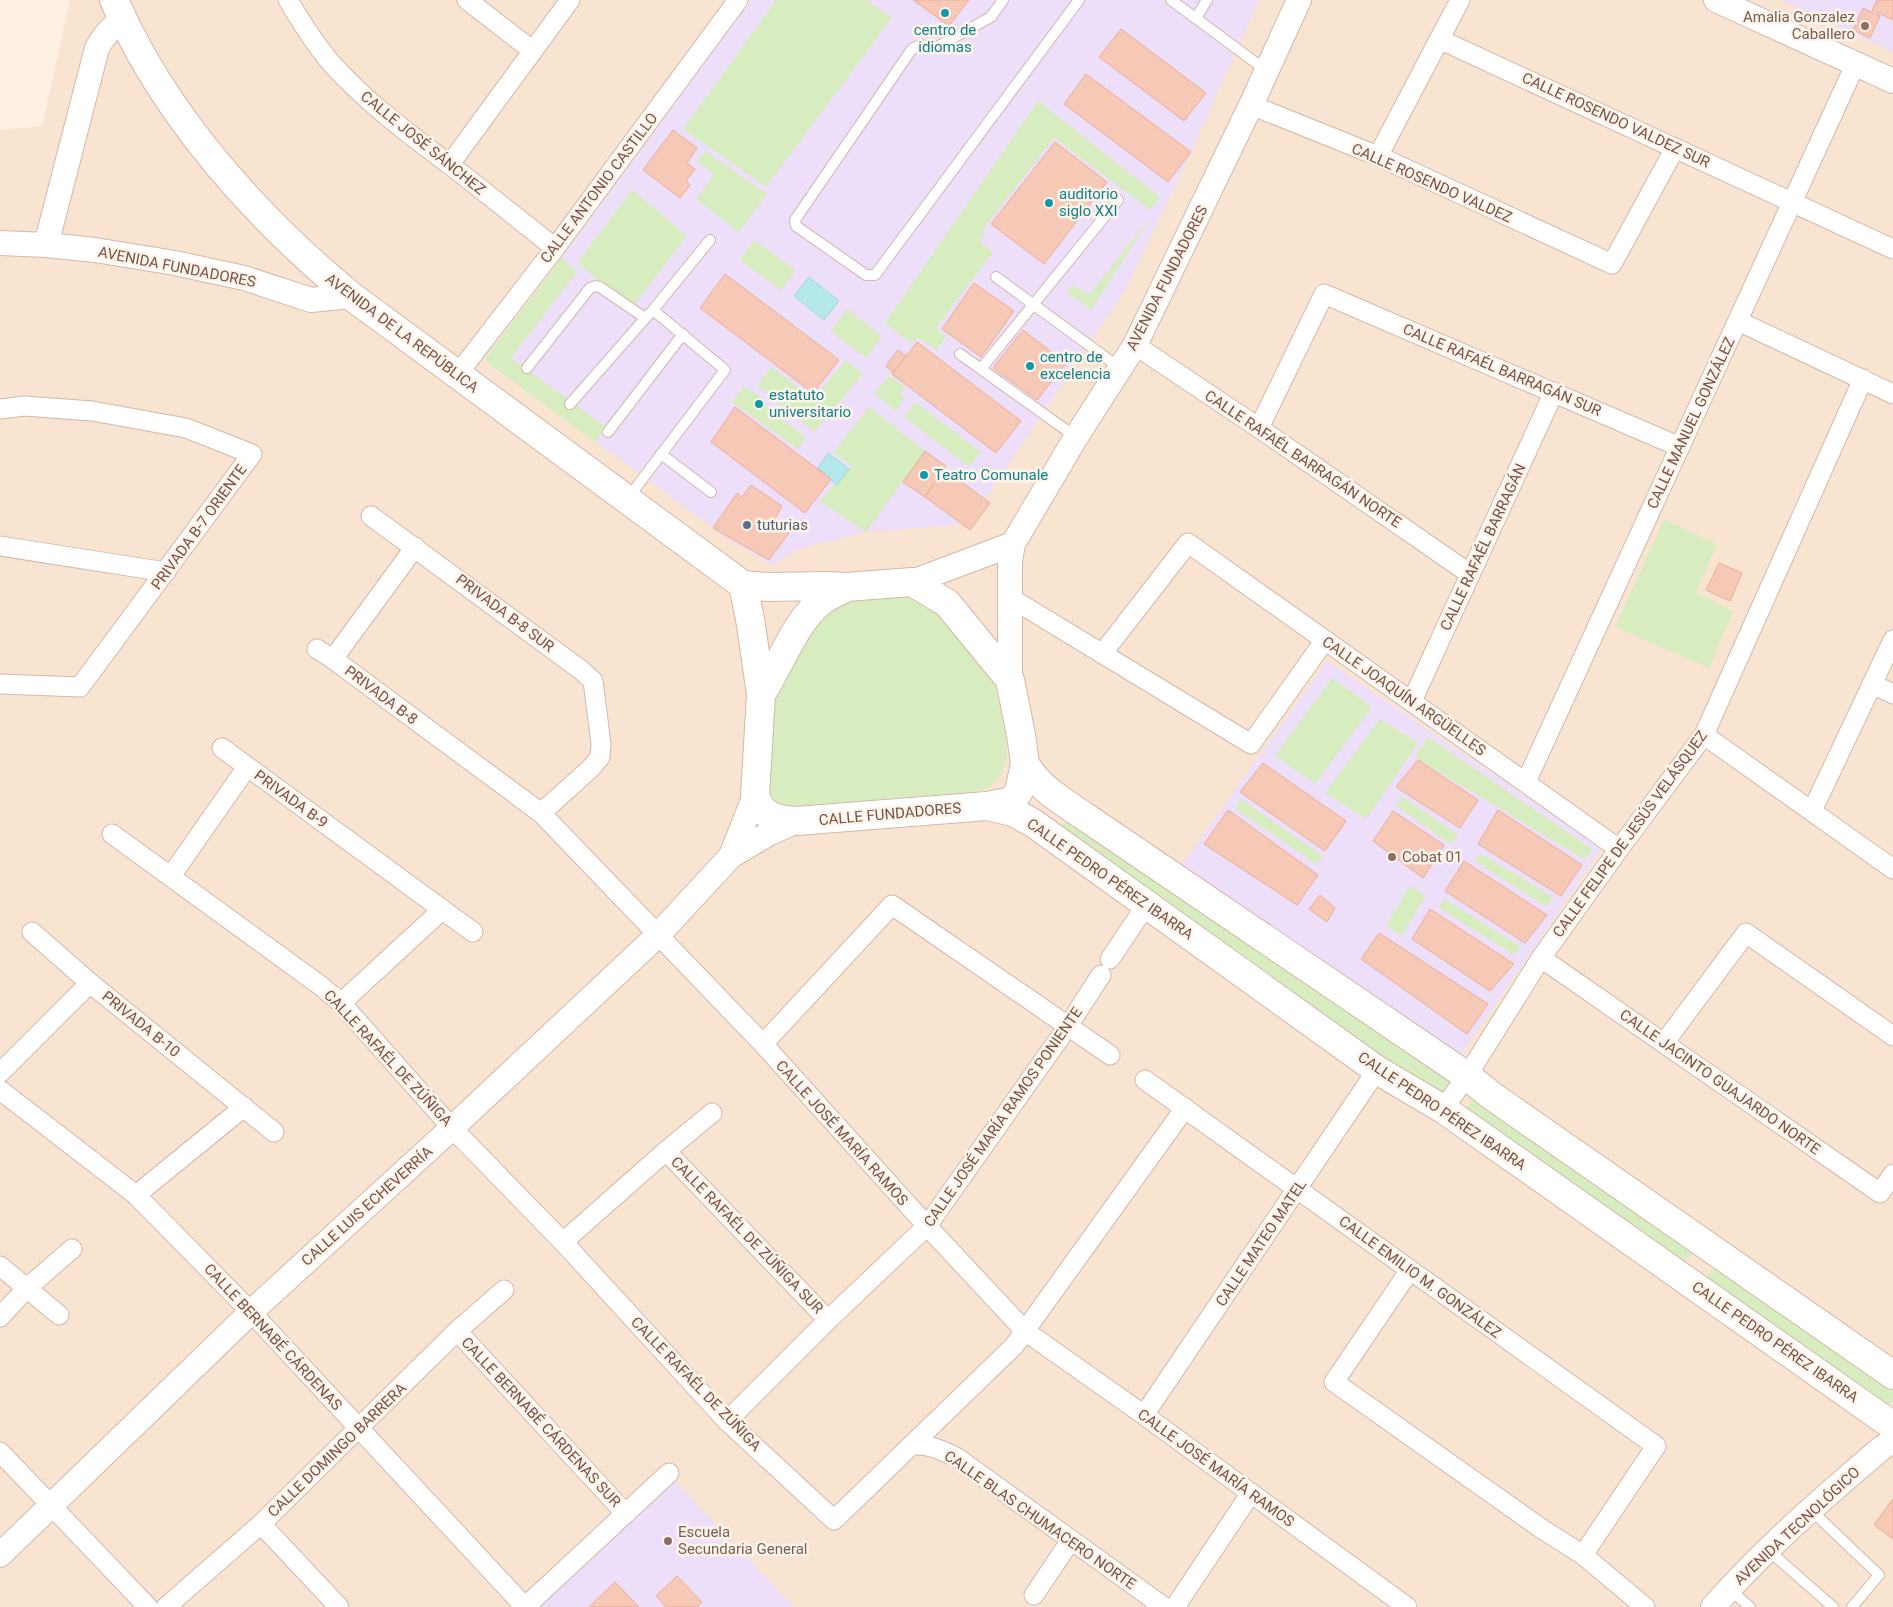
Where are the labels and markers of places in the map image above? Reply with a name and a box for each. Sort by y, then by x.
marker: centro de idiomas [939,7,951,19]
place label: Amalia Gonzalez Caballero [1743,8,1855,43]
marker: Amalia Gonzalez Caballero [1859,20,1871,32]
place label: centro de idiomas [914,21,976,56]
place label: auditorio siglo XXI [1059,185,1118,220]
marker: auditorio siglo XXI [1043,197,1055,209]
place label: centro de excelencia [1040,348,1111,383]
marker: centro de excelencia [1024,360,1036,372]
place label: estatuto universitario [769,386,851,421]
marker: estatuto universitario [753,398,765,410]
place label: Teatro Comunale [934,466,1048,484]
marker: Teatro Comunale [918,469,930,481]
place label: tuturias [757,516,808,534]
marker: tuturias [741,519,753,531]
place label: Cobat 01 [1402,848,1462,866]
marker: Cobat 01 [1386,851,1398,863]
place label: Escuela Secundaria General [678,1523,808,1558]
marker: Escuela Secundaria General [662,1535,674,1547]

